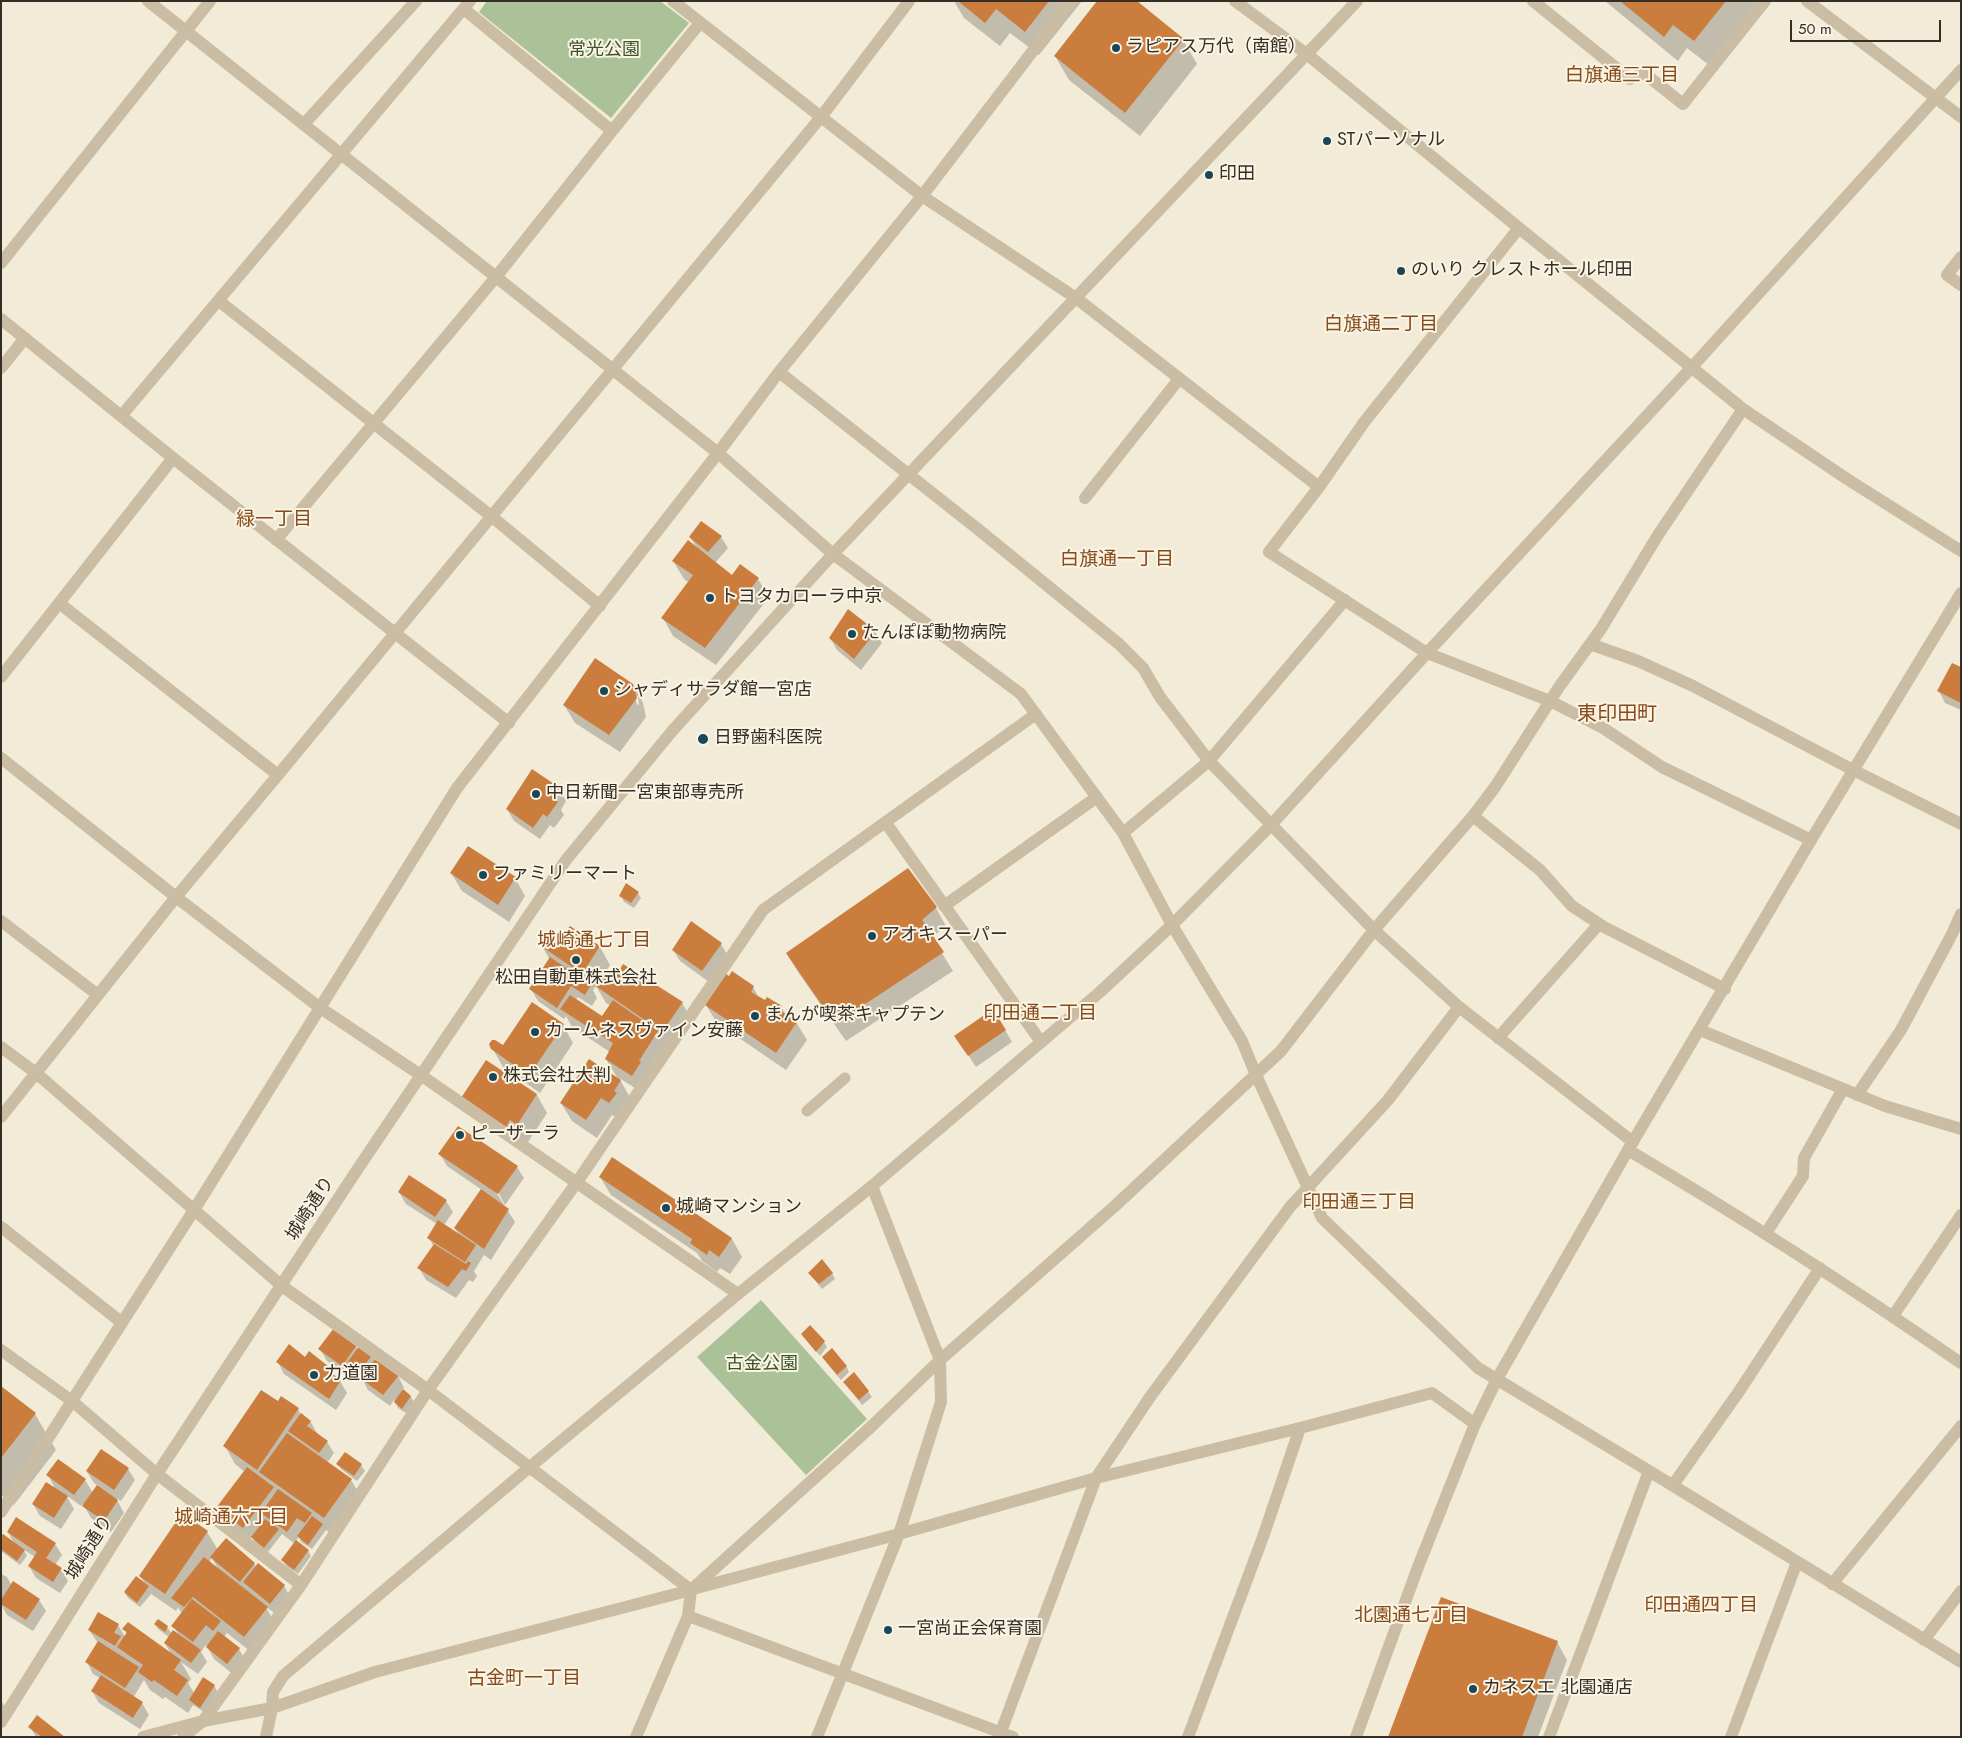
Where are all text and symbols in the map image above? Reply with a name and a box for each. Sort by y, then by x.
scale bar [1792,10,1943,42]
text: 50 m [1798,18,1832,40]
place label: ラピアス万代（南館） [1126,37,1306,59]
park label: 常光公園 [568,40,640,62]
marker: ラピアス万代（南館） [1110,42,1122,54]
district label: 白旗通三丁目 [1565,65,1679,87]
place label: STパーソナル [1337,130,1445,152]
marker: STパーソナル [1321,135,1333,147]
place label: 印田 [1219,164,1255,186]
marker: 印田 [1203,169,1215,181]
place label: のいり クレストホール印田 [1411,260,1632,282]
marker: のいり クレストホール印田 [1395,265,1407,277]
district label: 白旗通二丁目 [1324,314,1438,336]
district label: 緑一丁目 [236,509,312,531]
district label: 白旗通一丁目 [1060,549,1174,571]
place label: トヨタカローラ中京 [720,587,882,609]
marker: トヨタカローラ中京 [704,592,716,604]
place label: たんぽぽ動物病院 [862,623,1006,645]
marker: たんぽぽ動物病院 [846,628,858,640]
place label: シャディサラダ館一宮店 [614,680,812,702]
marker: シャディサラダ館一宮店 [598,685,610,697]
district label: 東印田町 [1577,703,1657,727]
place label: 日野歯科医院 [714,728,822,750]
marker: 日野歯科医院 [696,732,710,746]
place label: 中日新聞一宮東部専売所 [546,783,744,805]
marker: 中日新聞一宮東部専売所 [530,788,542,800]
place label: ファミリーマート [493,864,637,886]
marker: ファミリーマート [477,869,489,881]
place label: アオキスーパー [882,925,1008,947]
district label: 城崎通七丁目 [537,930,651,952]
marker: アオキスーパー [866,930,878,942]
marker: 松田自動車株式会社 [570,954,582,966]
place label: 松田自動車株式会社 [495,968,657,990]
district label: 印田通二丁目 [983,1003,1097,1025]
place label: まんが喫茶キャプテン [765,1005,945,1027]
marker: まんが喫茶キャプテン [749,1010,761,1022]
place label: カームネスヴァイン安藤 [545,1021,743,1043]
marker: カームネスヴァイン安藤 [529,1026,541,1038]
place label: 株式会社大判 [503,1066,611,1088]
marker: 株式会社大判 [487,1071,499,1083]
place label: ピーザーラ [470,1124,560,1146]
marker: ピーザーラ [454,1129,466,1141]
street label: 城崎通り [282,1173,340,1245]
district label: 印田通三丁目 [1302,1192,1416,1214]
place label: 城崎マンション [676,1197,802,1219]
marker: 城崎マンション [660,1202,672,1214]
park label: 古金公園 [726,1354,798,1376]
place label: 力道園 [324,1364,378,1386]
marker: 力道園 [308,1369,320,1381]
district label: 城崎通六丁目 [174,1507,288,1529]
street label: 城崎通り [62,1512,118,1584]
district label: 印田通四丁目 [1644,1595,1758,1617]
district label: 北園通七丁目 [1354,1605,1468,1627]
place label: 一宮尚正会保育園 [898,1619,1042,1641]
marker: 一宮尚正会保育園 [882,1624,894,1636]
district label: 古金町一丁目 [467,1668,581,1690]
place label: カネスエ 北園通店 [1483,1678,1632,1700]
marker: カネスエ 北園通店 [1467,1683,1479,1695]

